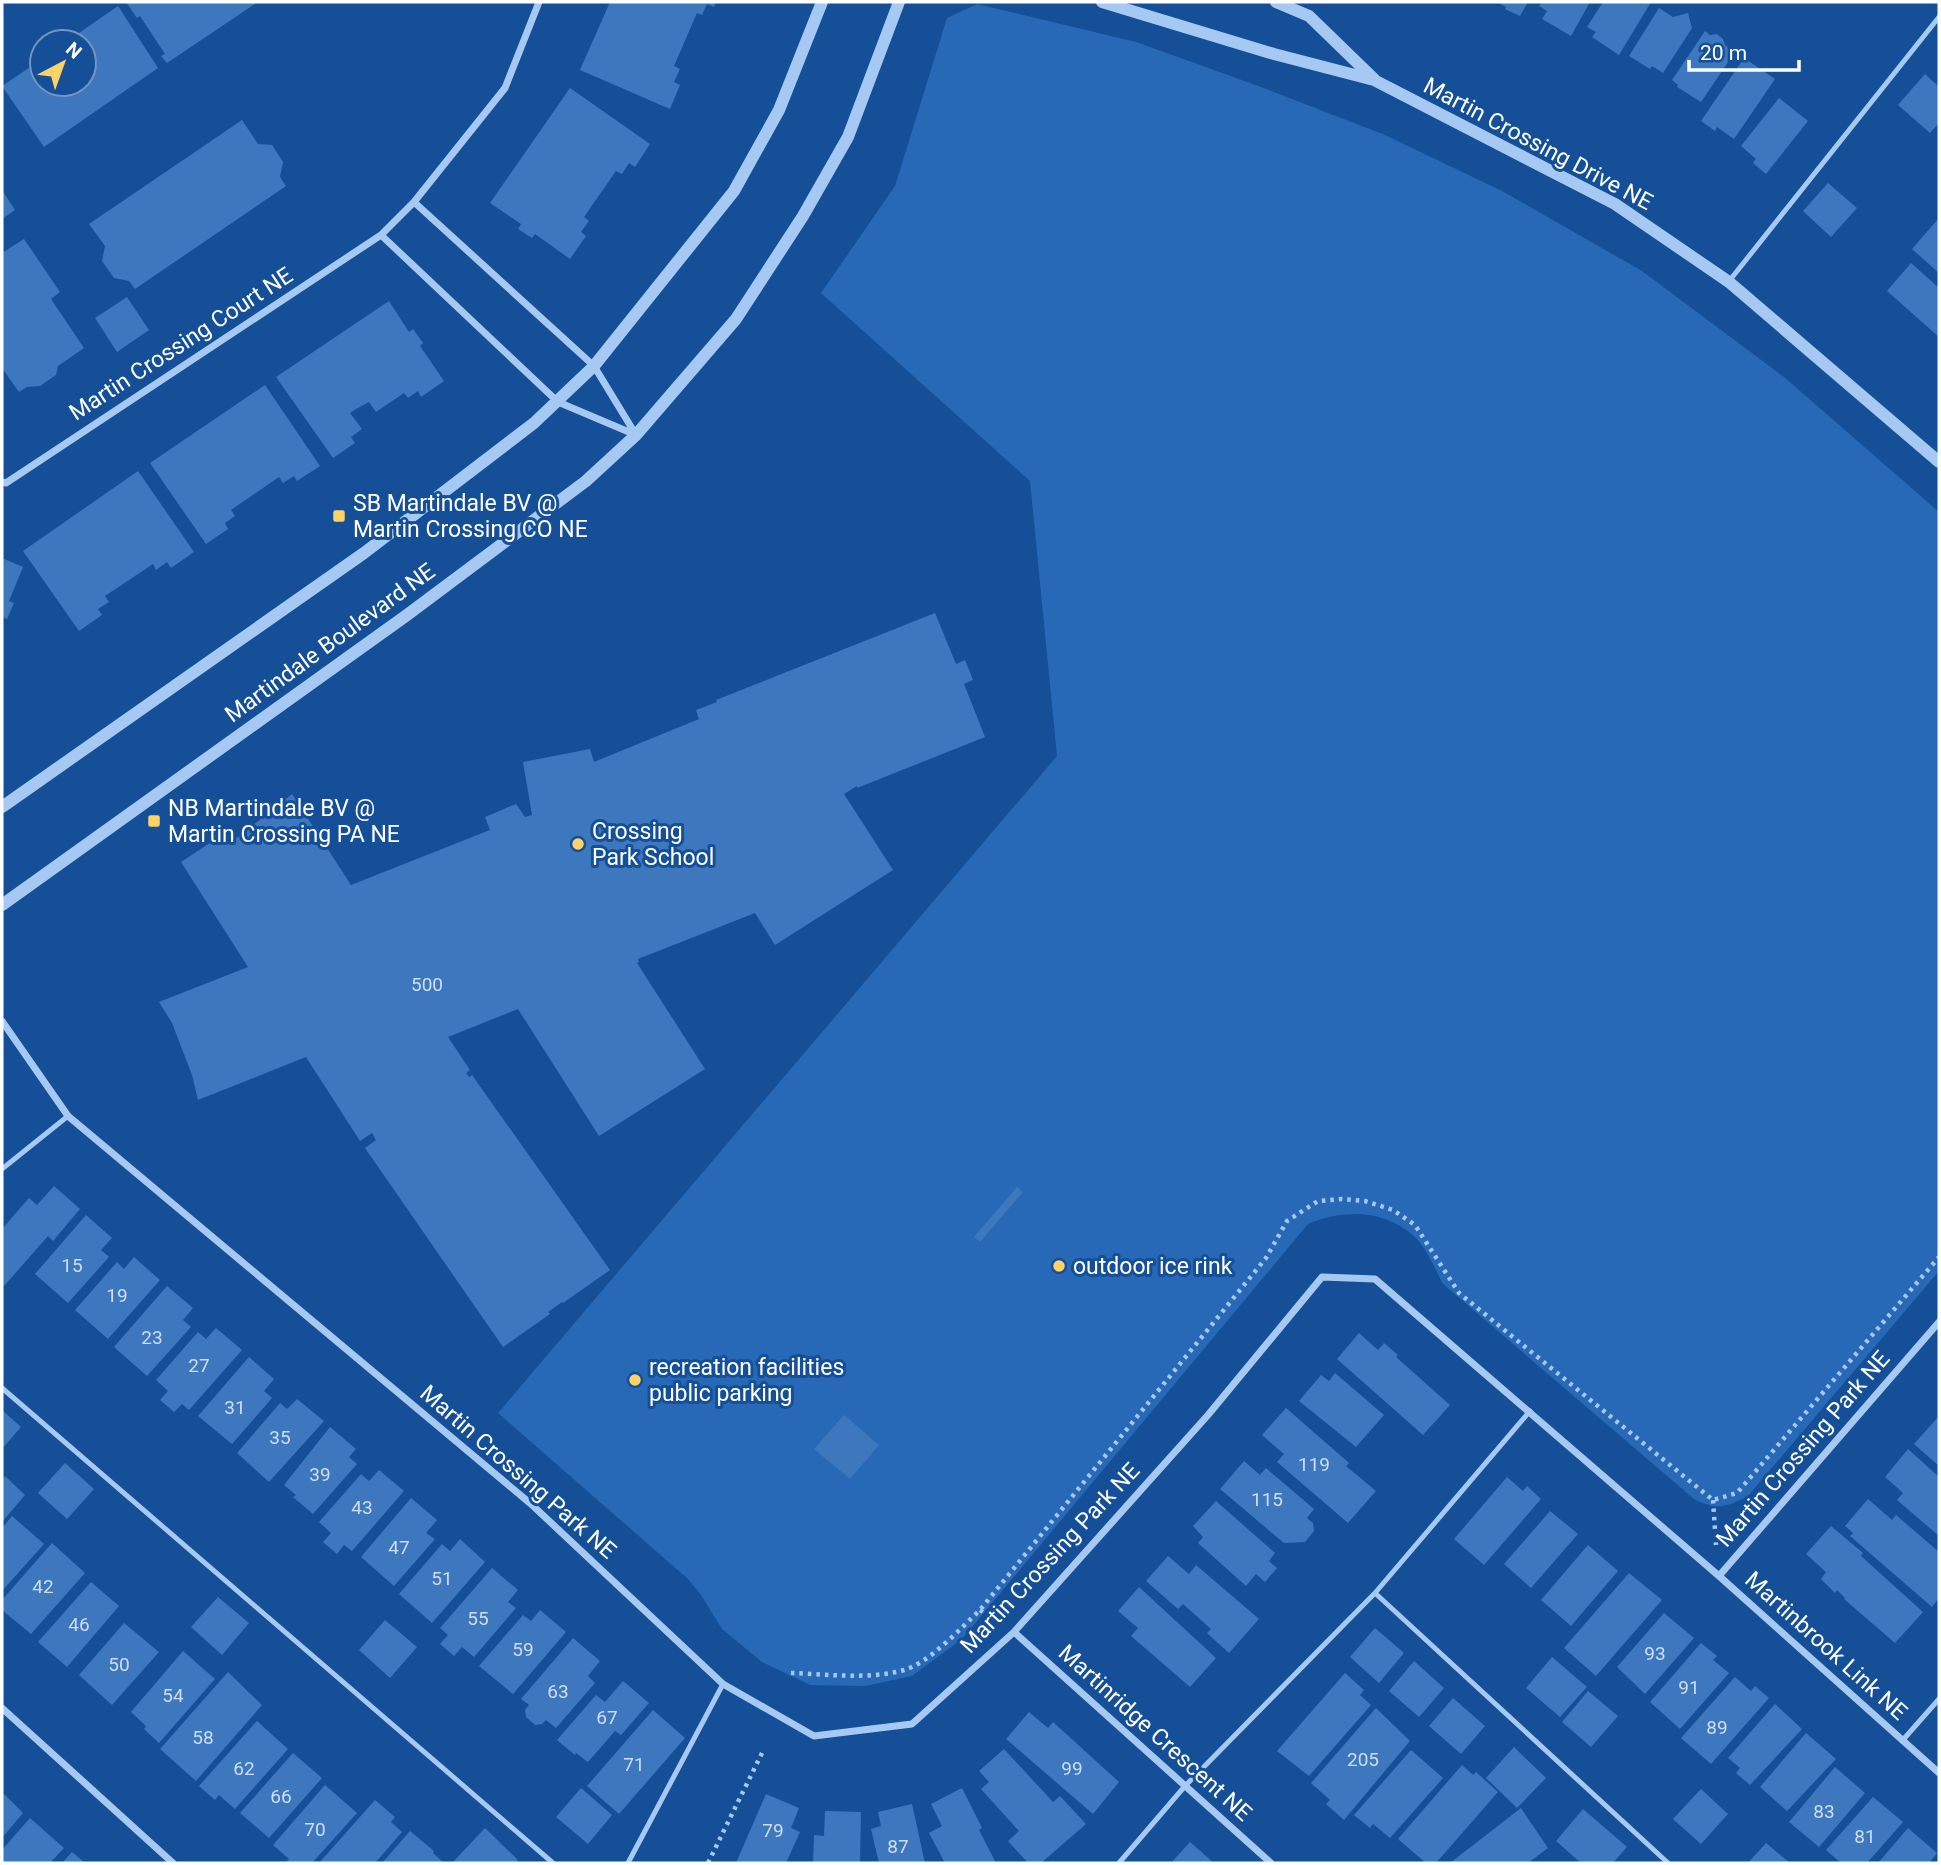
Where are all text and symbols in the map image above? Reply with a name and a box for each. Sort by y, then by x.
north arrow [28,28,98,98]
scale bar [1689,28,1799,72]
text: N [61,37,86,64]
text: 20 m [1700,41,1747,65]
street label: Martin Crossing Drive NE [1419,72,1657,216]
street label: Martin Crossing Court NE [64,262,298,426]
place label: SB Martindale BV @ Martin Crossing CO NE [353,490,588,543]
marker: SB Martindale BV @ Martin Crossing CO NE [331,508,347,524]
street label: Martindale Boulevard NE [220,558,440,728]
place label: NB Martindale BV @ Martin Crossing PA NE [168,795,400,848]
marker: NB Martindale BV @ Martin Crossing PA NE [146,813,162,829]
place label: Crossing Park School [592,818,714,871]
marker: Crossing Park School [570,836,586,852]
house number: 500 [411,973,443,996]
place label: outdoor ice rink [1073,1253,1233,1280]
house number: 15 [61,1254,83,1277]
marker: outdoor ice rink [1051,1258,1067,1274]
house number: 19 [106,1284,128,1307]
house number: 23 [141,1326,163,1349]
street label: Martin Crossing Park NE [1711,1346,1895,1552]
house number: 27 [188,1354,210,1377]
place label: recreation facilities public parking [649,1354,844,1407]
marker: recreation facilities public parking [627,1372,643,1388]
street label: Martin Crossing Park NE [415,1380,621,1564]
house number: 31 [224,1396,246,1419]
house number: 35 [269,1426,291,1449]
house number: 119 [1298,1453,1330,1476]
street label: Martin Crossing Park NE [955,1457,1145,1659]
house number: 39 [309,1463,331,1486]
house number: 115 [1251,1488,1283,1511]
house number: 43 [351,1496,373,1519]
house number: 47 [388,1536,410,1559]
street label: Martinbrook Link NE [1740,1566,1912,1726]
house number: 51 [431,1567,453,1590]
house number: 42 [32,1575,54,1598]
house number: 55 [467,1607,489,1630]
house number: 46 [68,1613,90,1636]
house number: 59 [512,1638,534,1661]
street label: Martinridge Crescent NE [1053,1639,1257,1827]
house number: 93 [1644,1642,1666,1665]
house number: 50 [108,1653,130,1676]
house number: 91 [1678,1676,1700,1699]
house number: 63 [547,1680,569,1703]
house number: 54 [162,1684,184,1707]
house number: 67 [596,1706,618,1729]
house number: 89 [1706,1716,1728,1739]
house number: 58 [192,1726,214,1749]
house number: 205 [1347,1748,1379,1771]
house number: 71 [623,1753,645,1776]
house number: 62 [233,1757,255,1780]
house number: 99 [1061,1757,1083,1780]
house number: 66 [270,1785,292,1808]
house number: 83 [1813,1800,1835,1823]
house number: 70 [304,1818,326,1841]
house number: 79 [762,1819,784,1842]
house number: 81 [1854,1825,1876,1848]
house number: 87 [887,1835,909,1858]

